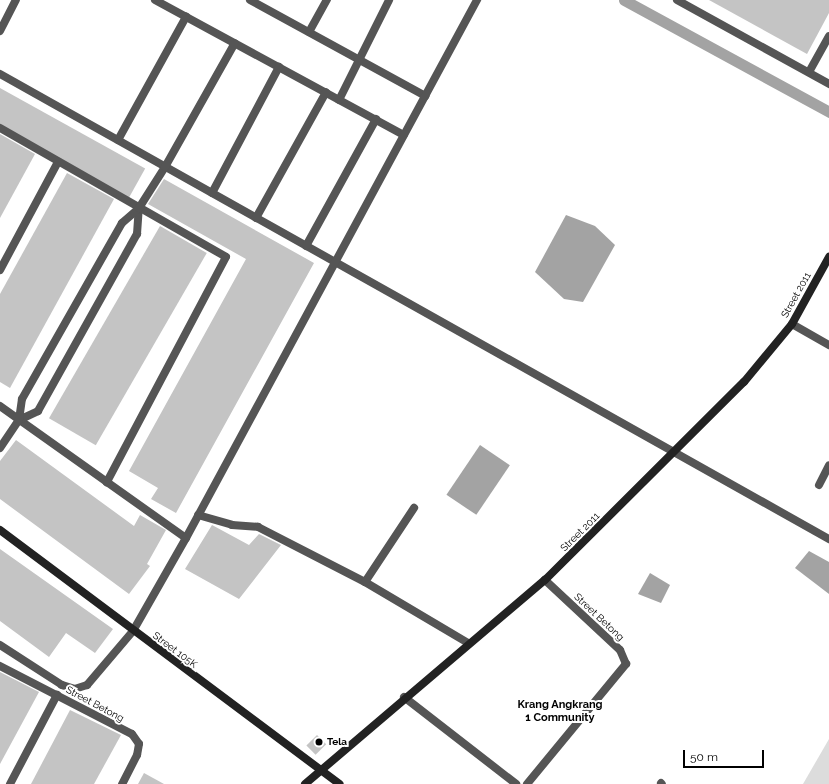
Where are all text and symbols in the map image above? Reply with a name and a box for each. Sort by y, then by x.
street label: Street 2011 [779,270,813,320]
street label: Street 2011 [558,510,602,554]
street label: Street Betong [572,591,626,643]
street label: Street 105K [150,629,200,671]
street label: Street Betong [64,684,126,724]
district label: Krang Angkrang 1 Community [517,699,603,725]
place label: Tela [327,736,347,748]
marker: Tela [314,737,324,747]
scale bar [685,742,766,768]
text: 50 m [690,750,718,764]

